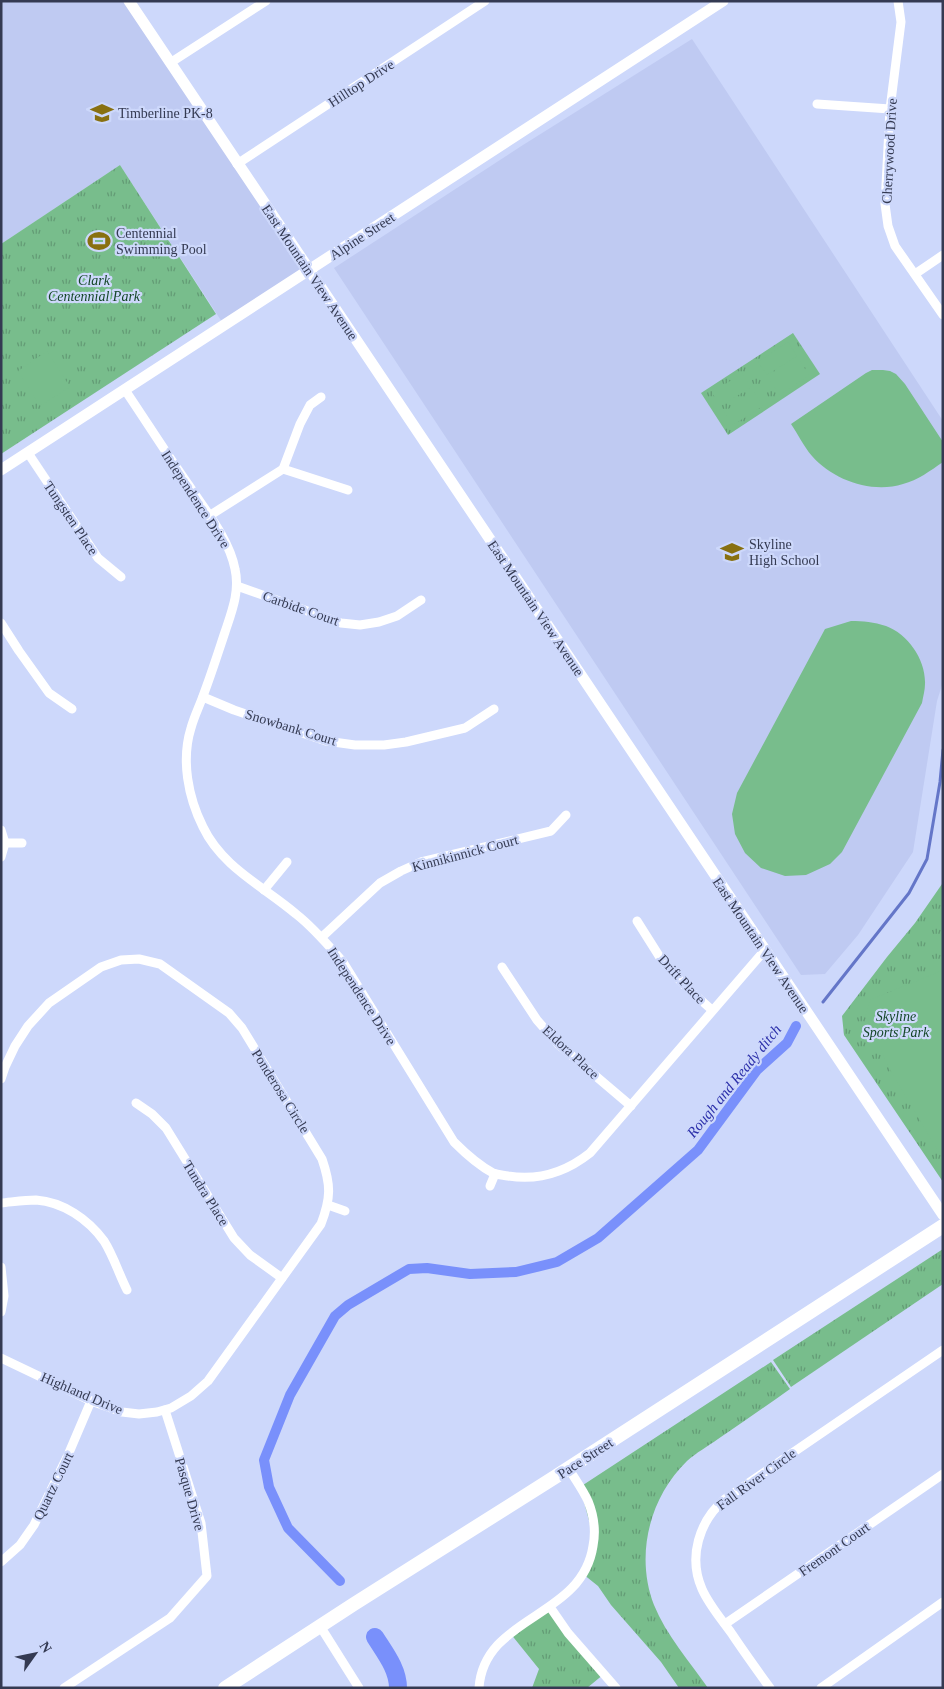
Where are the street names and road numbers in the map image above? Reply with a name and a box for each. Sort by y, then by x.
street label: Hilltop Drive [326,57,397,110]
street label: Cherrywood Drive [879,98,900,204]
street label: East Mountain View Avenue [259,202,361,343]
street label: Alpine Street [327,210,398,263]
street label: Independence Drive [158,448,233,551]
street label: Tungsten Place [40,479,101,558]
street label: East Mountain View Avenue [485,538,587,679]
street label: Carbide Court [261,588,341,629]
street label: Snowbank Court [243,706,338,748]
street label: Kinnikinnick Court [410,832,520,875]
street label: East Mountain View Avenue [710,875,812,1016]
street label: Independence Drive [324,945,399,1048]
street label: Drift Place [655,952,708,1007]
street label: Eldora Place [540,1023,602,1082]
street label: Ponderosa Circle [249,1047,312,1136]
street label: Tundra Place [180,1158,231,1229]
street label: Highland Drive [39,1369,125,1417]
street label: Pace Street [555,1435,616,1482]
street label: Fall River Circle [714,1446,799,1513]
street label: Quartz Court [31,1450,76,1523]
street label: Pasque Drive [172,1456,207,1532]
street label: Fremont Court [796,1519,873,1579]

